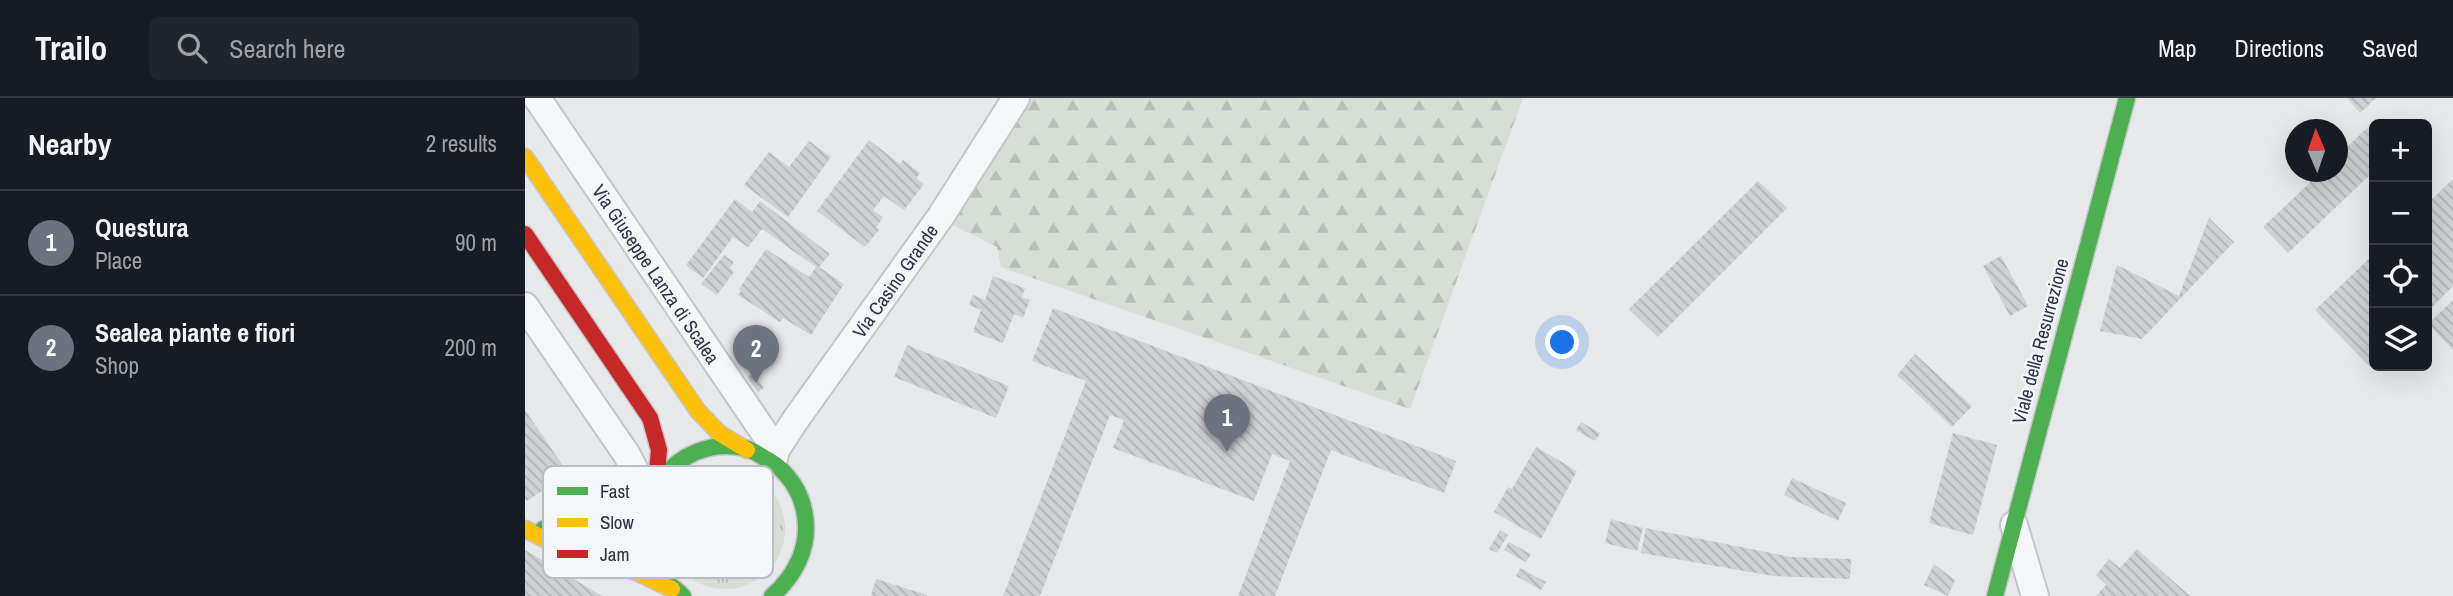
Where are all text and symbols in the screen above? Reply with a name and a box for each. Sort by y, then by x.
search box [149,17,639,80]
text: Trailo [35,26,107,70]
icon: search [173,29,211,67]
text: Search here [229,31,345,66]
text: Map [2158,32,2196,64]
text: Directions [2234,32,2324,64]
text: Saved [2362,32,2418,64]
north arrow [2285,119,2348,182]
map controls [2369,119,2432,371]
button: + [2369,119,2432,182]
text: Nearby [28,124,111,164]
text: 2 results [426,128,497,159]
street label: Via Giuseppe Lanza di Scalea [586,179,726,369]
button: − [2369,182,2432,245]
text: Questura [95,210,189,245]
street label: Via Casino Grande [846,219,944,343]
text: 1 [46,227,56,258]
text: 90 m [455,227,497,258]
text: Place [95,245,142,276]
button: locate [2369,245,2432,308]
street label: Viale della Resurrezione [2005,255,2075,427]
button: layers [2369,308,2432,371]
text: Sealea piante e fiori [95,315,295,350]
pin: 2 [733,325,779,383]
your location [1545,325,1579,359]
text: 2 [46,332,56,363]
text: 200 m [445,332,497,363]
text: Shop [95,350,139,381]
pin: 1 [1204,394,1250,452]
legend [543,466,773,578]
text: Fast [600,478,630,504]
text: Slow [600,509,635,535]
text: Jam [600,541,629,567]

